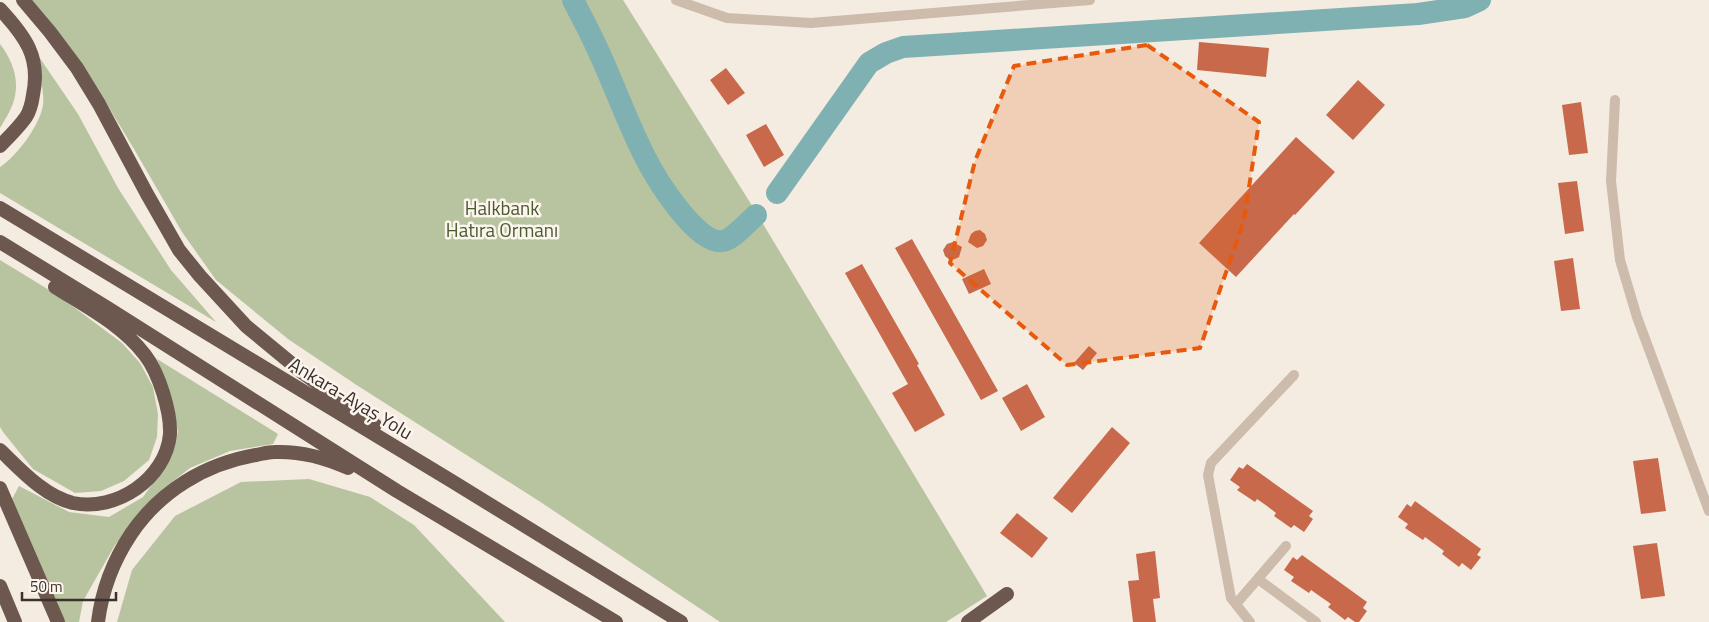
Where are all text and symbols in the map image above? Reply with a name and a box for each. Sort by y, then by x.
park label: Halkbank Hatıra Ormanı [446,193,558,244]
street label: Ankara-Ayaş Yolu [284,349,419,446]
scale bar [22,570,116,602]
text: 50 m [30,575,63,598]

